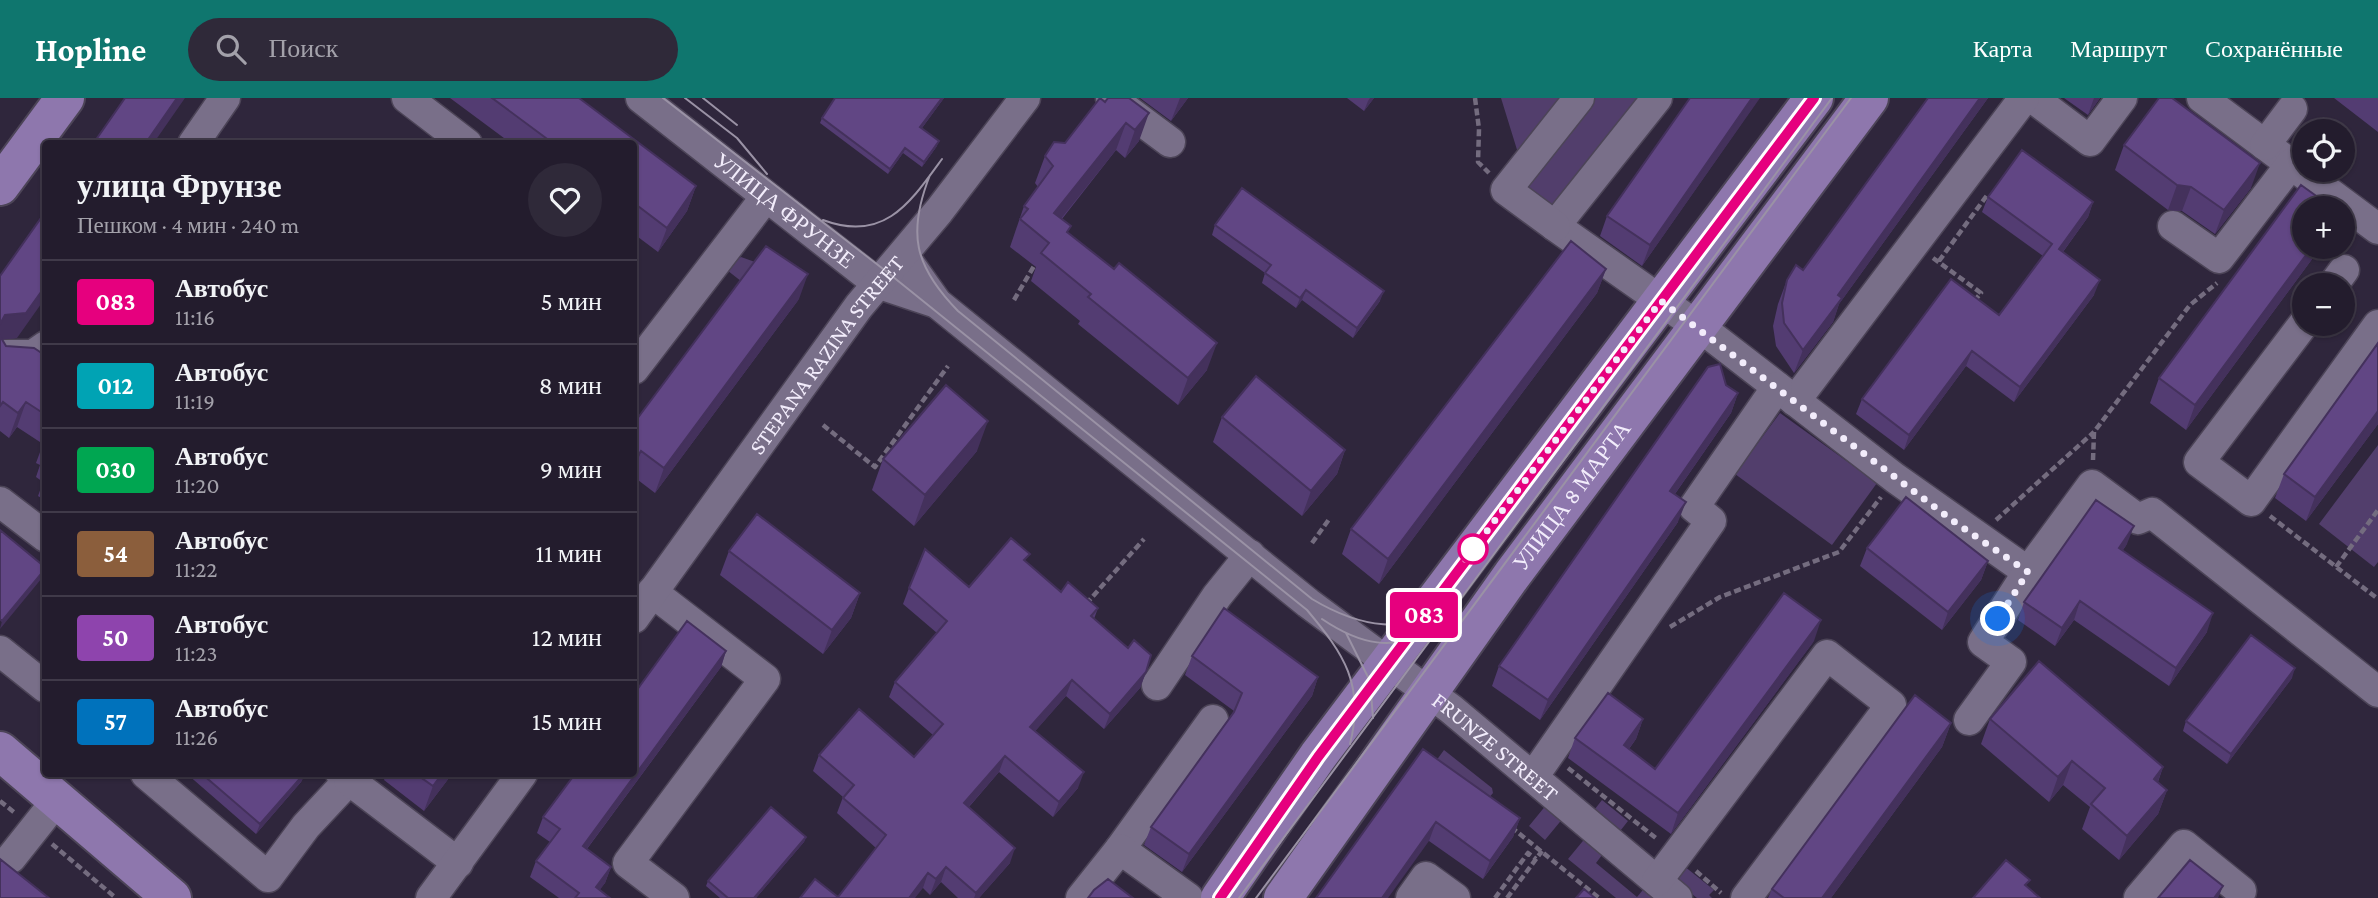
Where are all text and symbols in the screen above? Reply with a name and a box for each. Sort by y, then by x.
search box [188,18,678,81]
icon: search [212,30,250,68]
text: Hopline [35,31,146,68]
text: Поиск [268,34,338,63]
text: Карта [1973,35,2032,62]
text: Маршрут [2070,35,2167,62]
text: Сохранённые [2205,35,2343,62]
map controls [2292,119,2355,336]
button: locate [2292,119,2355,182]
street label: УЛИЦА ФРУНЗЕ [708,147,860,274]
button: heart [528,163,602,237]
text: улица Фрунзе [77,167,282,204]
button: + [2292,196,2355,259]
text: Пешком · 4 мин · 240 m [77,212,299,238]
street label: STEPANA RAZINA STREET [743,250,909,459]
button: − [2292,273,2355,336]
text: Автобус [175,274,268,303]
text: 5 мин [541,287,602,316]
text: 083 [95,288,136,315]
text: 11:16 [175,304,215,330]
text: Автобус [175,358,268,387]
text: 8 мин [539,371,602,400]
text: 012 [98,372,133,399]
text: 11:19 [175,388,215,414]
street label: УЛИЦА 8 МАРТА [1507,416,1636,575]
text: Автобус [175,442,268,471]
text: 9 мин [540,455,602,484]
text: 030 [95,456,136,483]
text: 11:20 [175,472,220,498]
text: Автобус [175,526,268,555]
unlabelled marker [1458,534,1488,564]
text: 11 мин [536,539,602,568]
text: 54 [103,540,128,567]
text: 11:22 [175,556,217,582]
line badge: 083 [1384,592,1464,638]
text: 083 [1404,601,1444,628]
your location [1980,601,2015,636]
text: Автобус [175,610,268,639]
text: 12 мин [532,623,602,652]
text: 50 [102,624,129,651]
text: 11:23 [175,640,217,666]
street label: FRUNZE STREET [1427,687,1564,807]
text: Автобус [175,694,268,723]
text: 15 мин [532,707,602,736]
text: 57 [104,708,127,735]
text: 11:26 [175,724,218,750]

